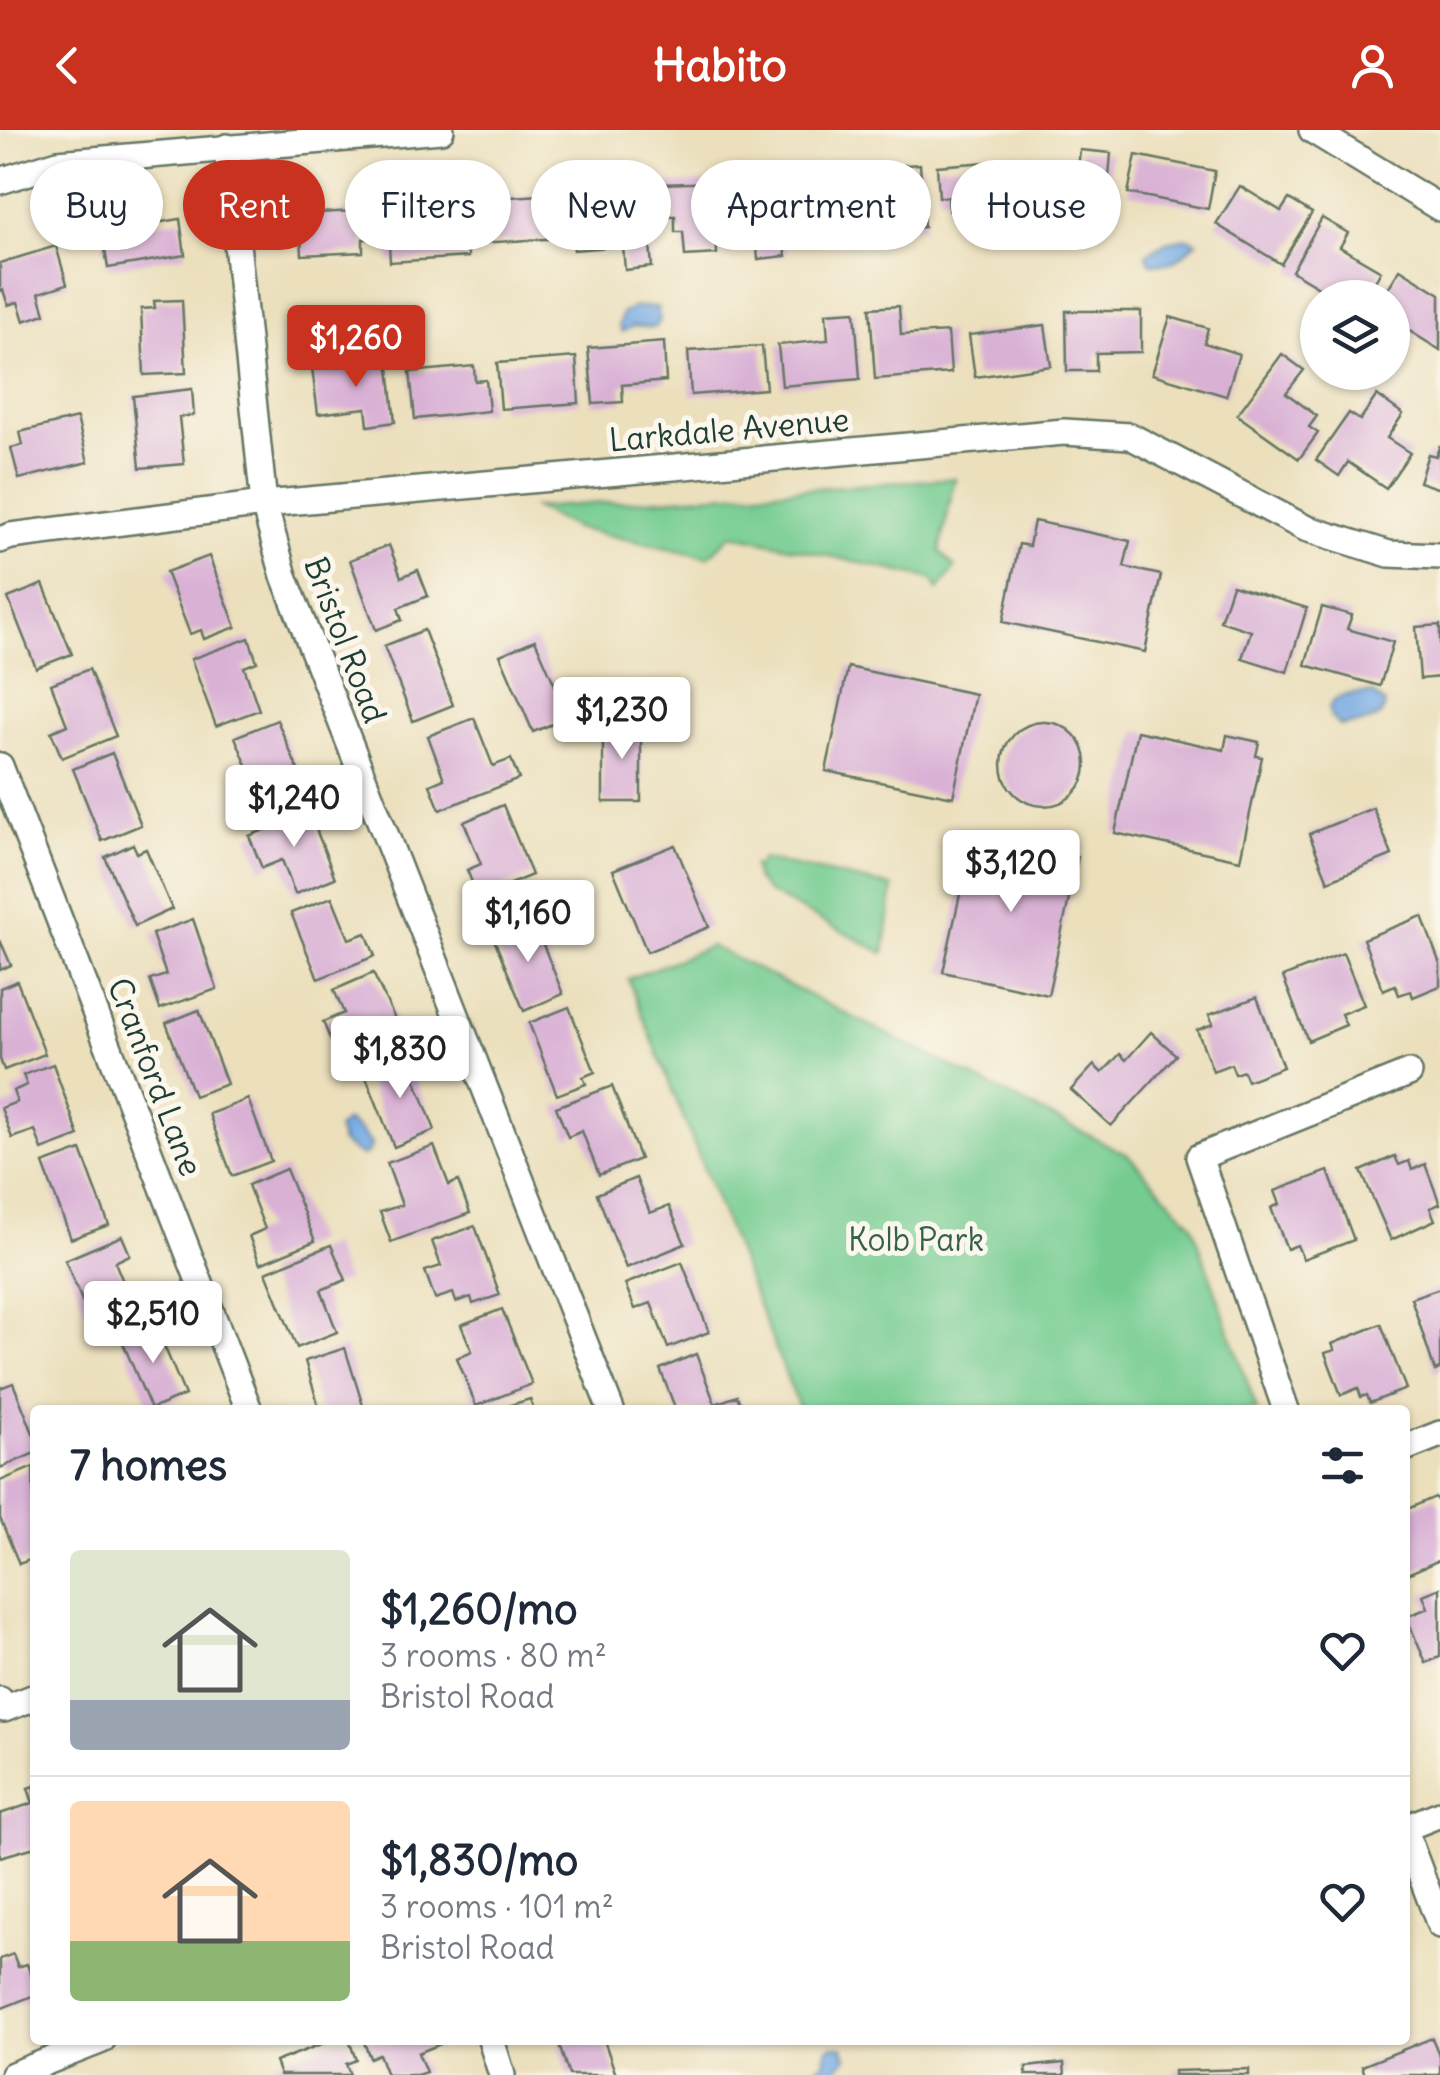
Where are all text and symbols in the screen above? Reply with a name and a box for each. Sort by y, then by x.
text: Habito [653,37,787,93]
icon: back [40,38,95,93]
icon: person [1345,38,1400,93]
chip: Buy [30,160,163,250]
chip: Rent [183,160,325,250]
chip: Filters [345,160,511,250]
chip: New [531,160,671,250]
chip: Apartment [691,160,931,250]
chip: House [951,160,1121,250]
map controls [1300,280,1410,390]
button: layers [1300,280,1410,390]
pin: $1,260 [275,305,437,390]
text: $1,260 [309,317,403,358]
street label: Larkdale Avenue [607,399,851,460]
street label: Bristol Road [295,551,396,729]
pin: $1,230 [541,677,703,762]
text: $1,230 [575,689,669,730]
pin: $1,240 [213,765,375,850]
text: $1,240 [247,777,341,818]
pin: $3,120 [930,830,1092,915]
text: $3,120 [965,842,1057,883]
pin: $1,160 [447,880,609,965]
text: $1,160 [484,892,572,933]
street label: Cranford Lane [99,972,212,1182]
pin: $1,830 [319,1016,481,1101]
text: $1,830 [353,1028,447,1069]
park label: Kolb Park [848,1219,984,1260]
pin: $2,510 [72,1281,234,1366]
text: $2,510 [106,1293,200,1334]
icon: filters [1315,1438,1370,1493]
text: 7 homes [70,1439,227,1491]
text: $1,260/mo [380,1583,578,1635]
icon: home [150,1590,270,1710]
icon: heart [1315,1623,1370,1678]
text: 3 rooms · 80 m² [380,1635,607,1676]
text: Bristol Road [380,1676,554,1717]
text: $1,830/mo [380,1834,578,1886]
icon: home [150,1841,270,1961]
icon: heart [1315,1874,1370,1929]
text: 3 rooms · 101 m² [380,1886,614,1927]
text: Bristol Road [380,1927,554,1968]

